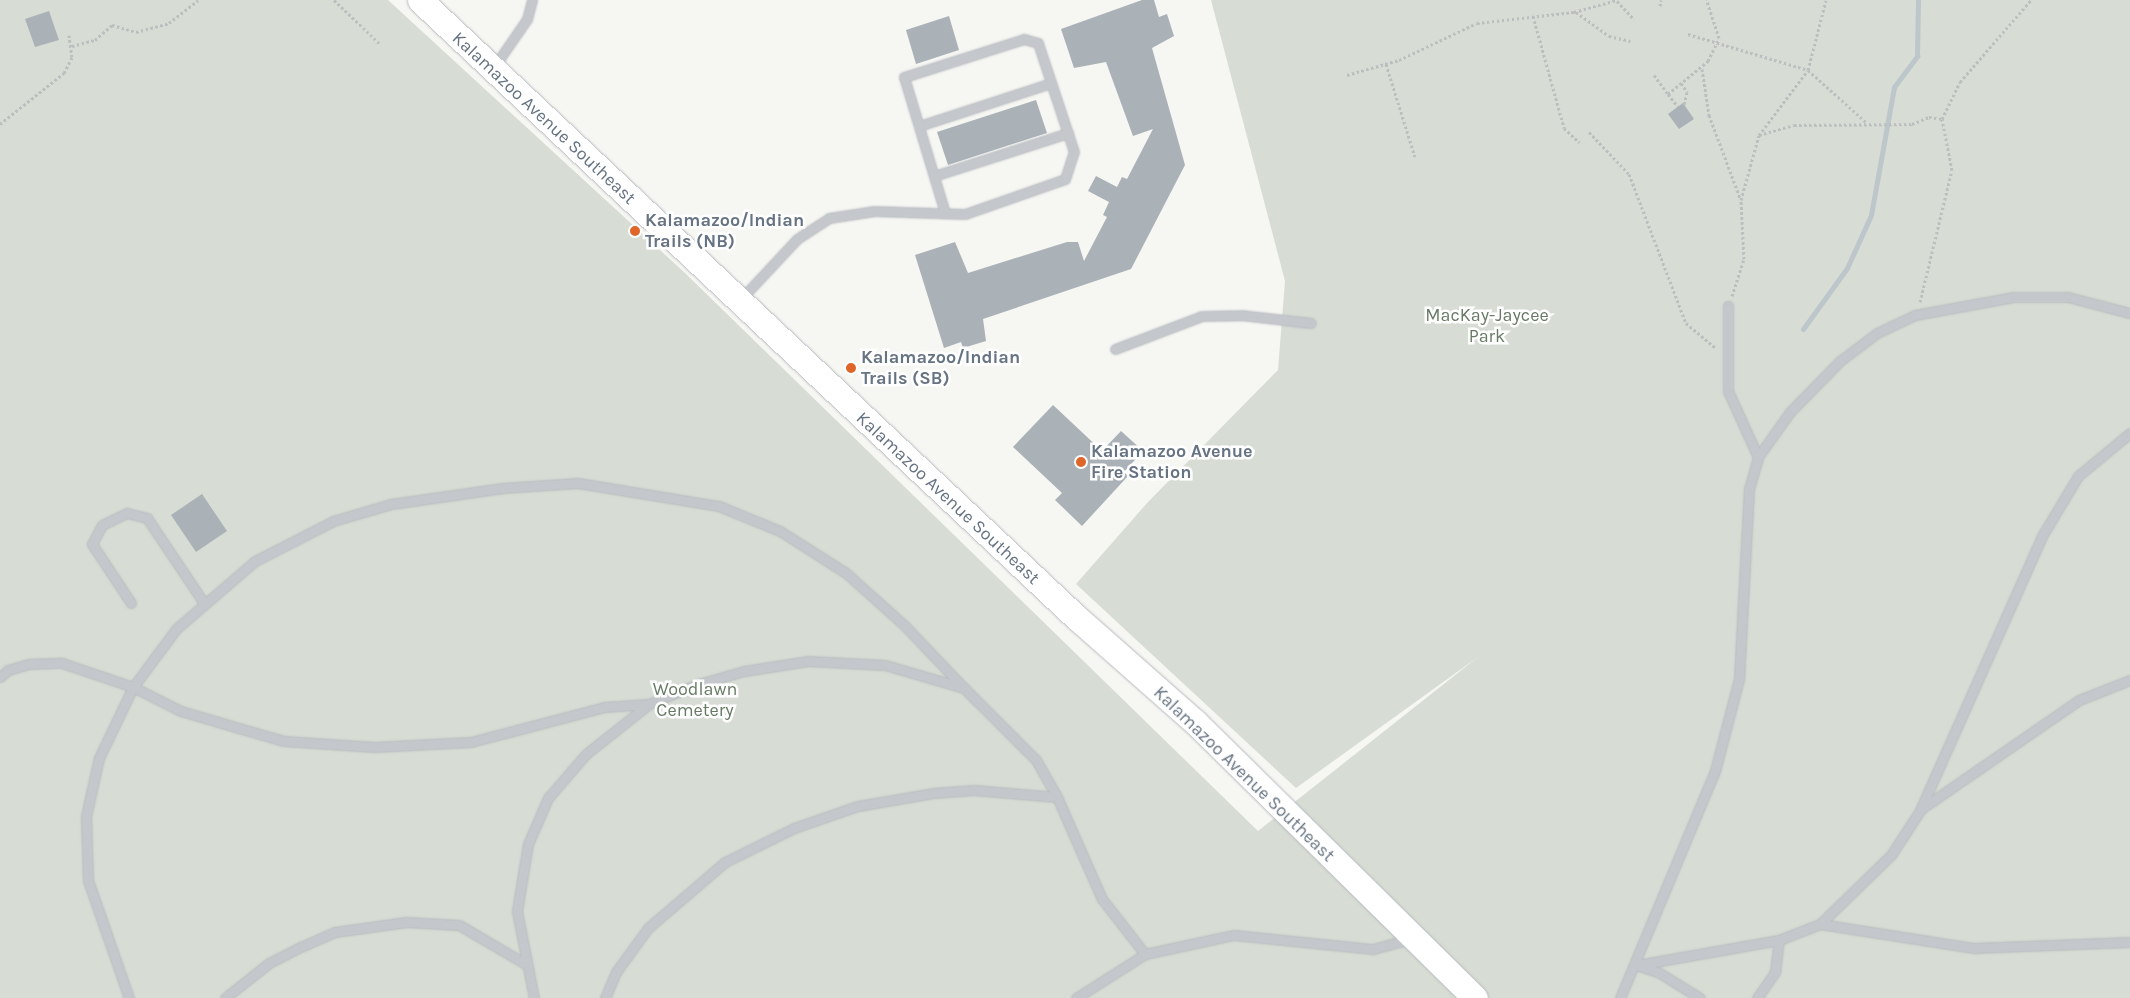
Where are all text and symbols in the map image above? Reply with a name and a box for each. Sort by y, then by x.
street label: Kalamazoo Avenue Southeast [448,27,640,209]
place label: Kalamazoo/Indian Trails (NB) [645,210,804,252]
marker: Kalamazoo/Indian Trails (NB) [629,225,641,237]
park label: MacKay-Jaycee Park [1425,305,1549,348]
place label: Kalamazoo/Indian Trails (SB) [861,347,1020,389]
marker: Kalamazoo/Indian Trails (SB) [845,362,857,374]
street label: Kalamazoo Avenue Southeast [852,407,1044,589]
place label: Kalamazoo Avenue Fire Station [1091,441,1253,484]
marker: Kalamazoo Avenue Fire Station [1075,456,1087,468]
park label: Woodlawn Cemetery [653,679,737,722]
street label: Kalamazoo Avenue Southeast [1149,682,1339,866]

